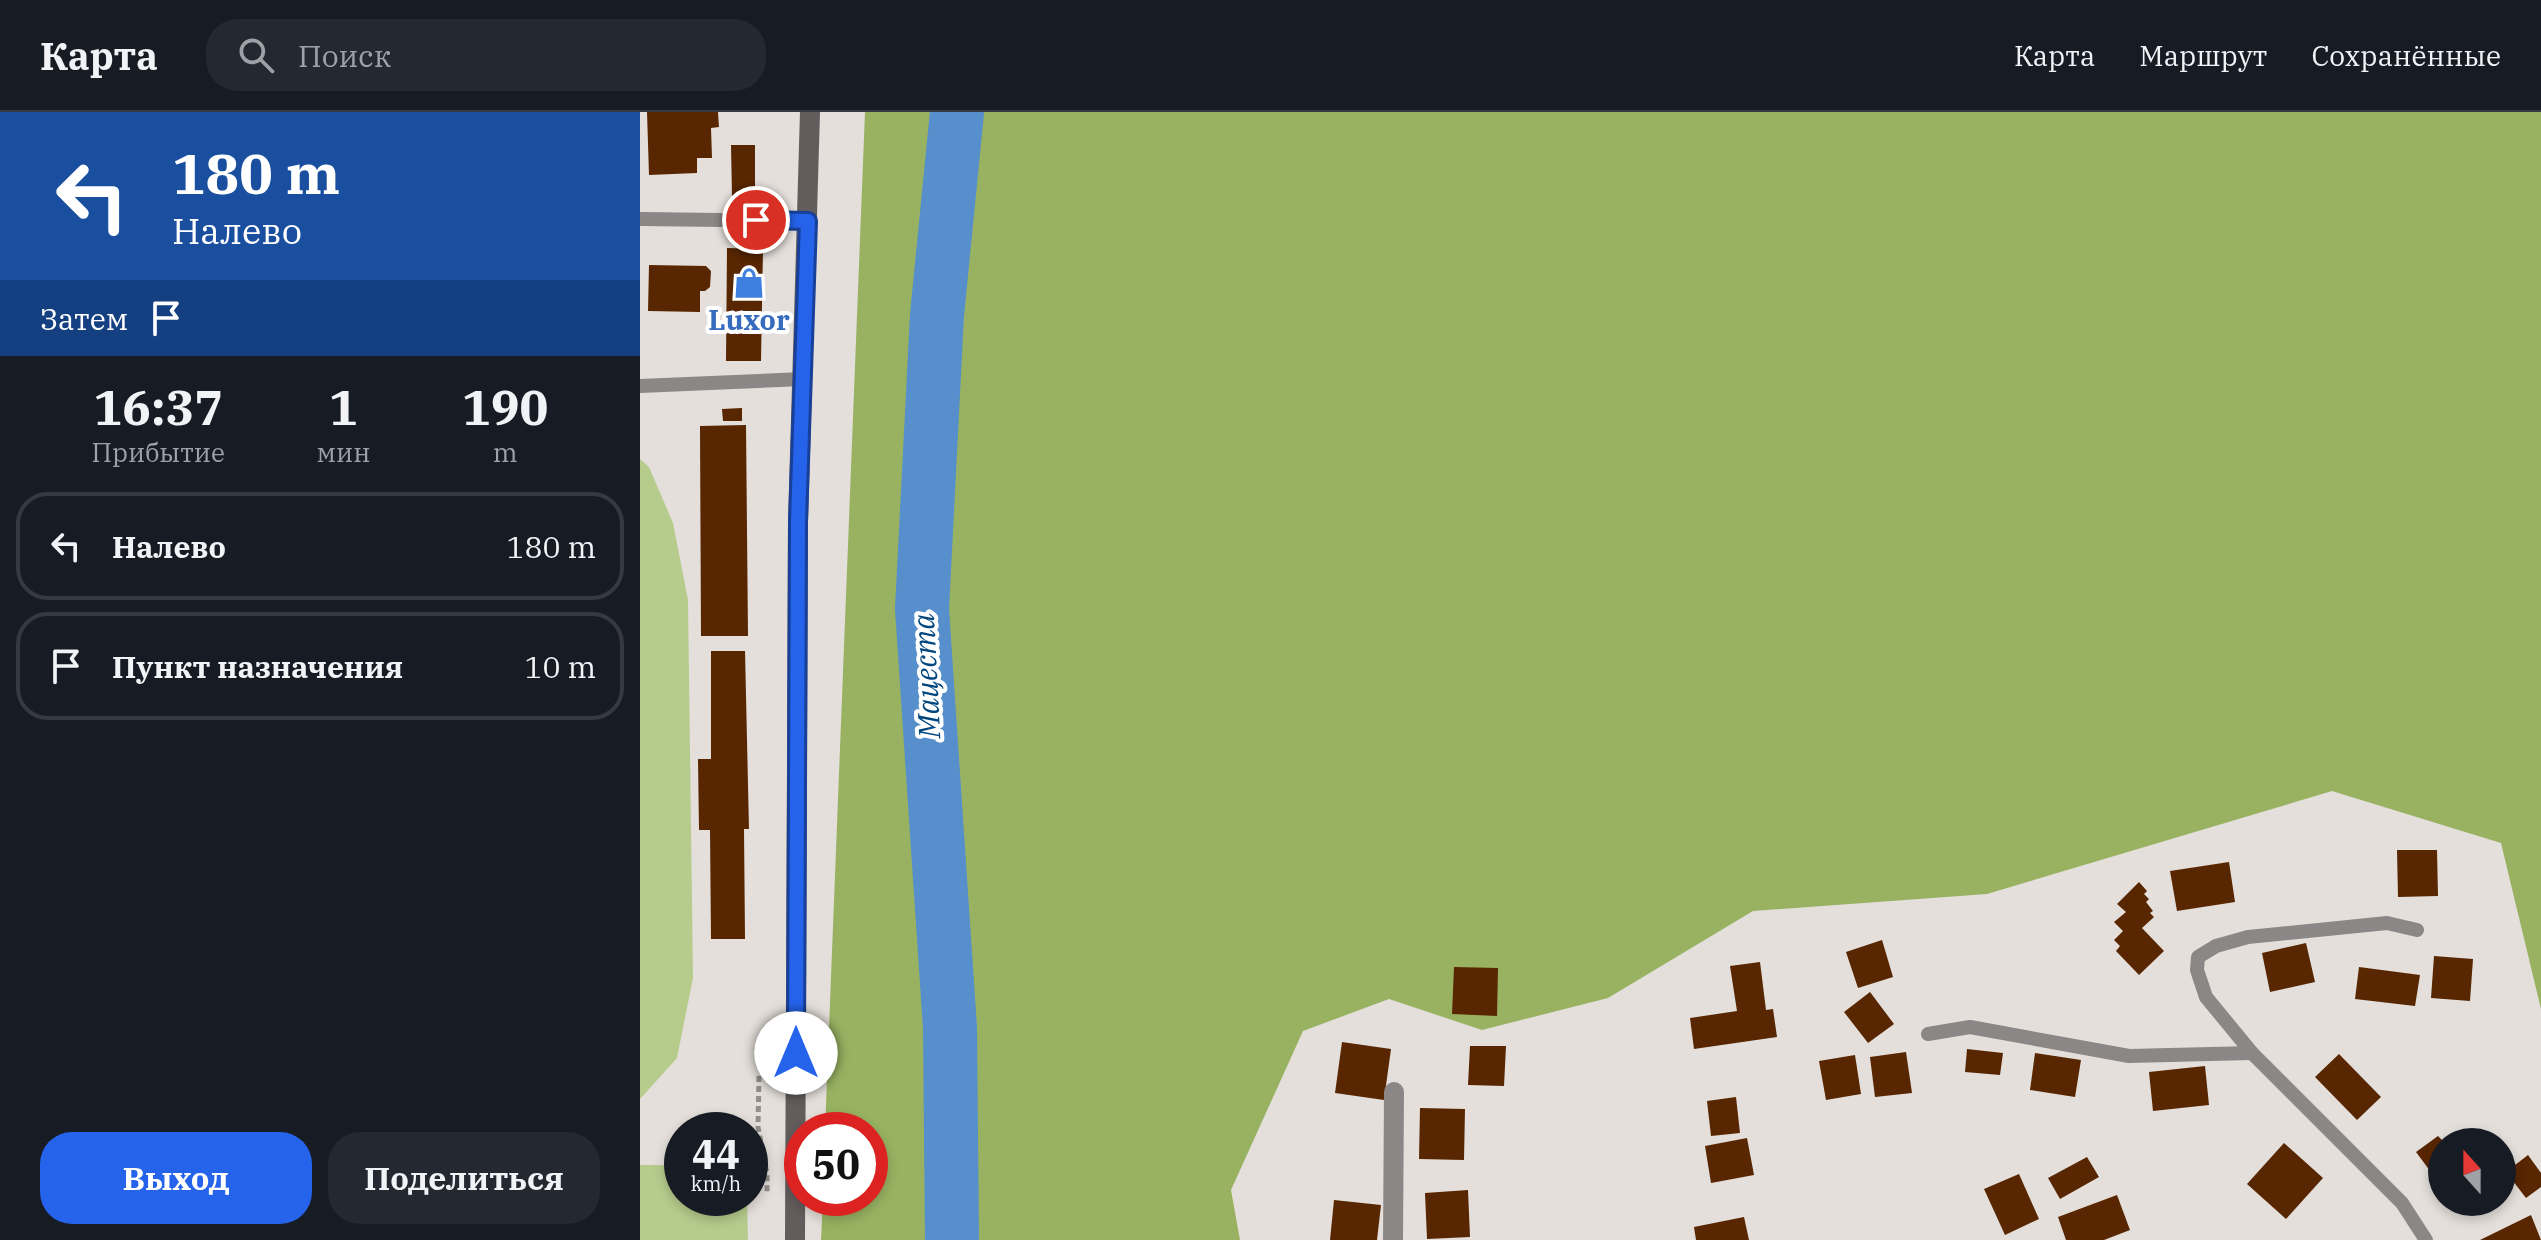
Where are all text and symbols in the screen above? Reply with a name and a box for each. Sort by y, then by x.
search box [206,19,766,91]
text: Карта [40,31,158,80]
icon: search [234,33,278,77]
text: Поиск [298,36,391,75]
text: Карта [2014,37,2095,74]
text: Маршрут [2139,37,2267,74]
text: Сохранённые [2311,37,2501,74]
text: 180 m [172,137,340,209]
icon: left [40,144,144,248]
pin [722,186,790,254]
icon: arrive [734,198,778,242]
text: Налево [172,207,302,254]
shop icon: Luxor [732,266,766,300]
icon: arrive [144,296,188,340]
text: Затем [40,299,128,338]
place label: Luxor [708,301,790,338]
text: 16:37 [93,376,223,438]
text: 1 [329,376,358,438]
text: 190 [462,376,548,438]
text: Прибытие [92,435,225,469]
text: мин [317,435,370,469]
text: m [493,435,518,469]
icon: left [44,524,88,568]
text: Налево [112,527,226,566]
text: 180 m [506,527,596,566]
water label: Мацеста [903,612,948,741]
icon: arrive [44,644,88,688]
text: Пункт назначения [112,647,403,686]
text: 10 m [524,647,596,686]
position arrow [754,1011,838,1095]
speed limit sign: 50 [784,1112,888,1216]
text: 44 [692,1128,740,1180]
north arrow [2428,1128,2516,1216]
map controls [2428,1128,2516,1216]
button: Выход [40,1132,312,1224]
button: Поделиться [328,1132,600,1224]
text: km/h [691,1170,741,1197]

